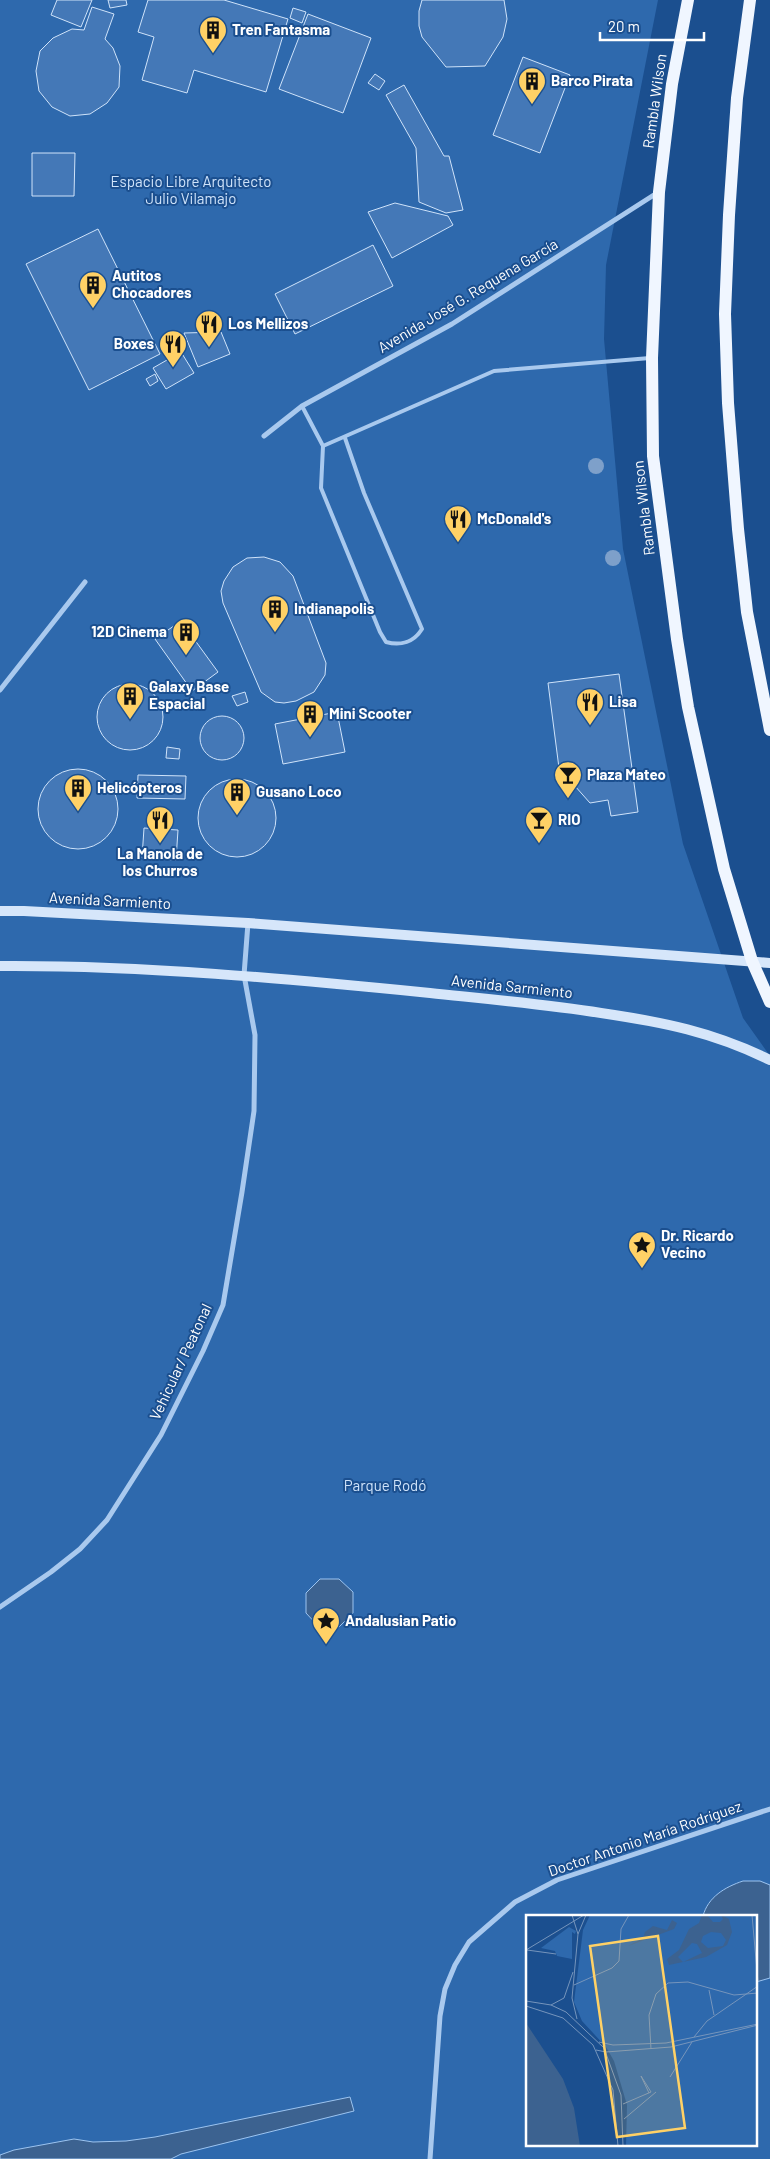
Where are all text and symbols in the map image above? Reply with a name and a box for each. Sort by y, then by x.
scale bar [600,10,704,42]
building icon: Tren Fantasma [198,15,228,54]
text: 20 m [608,17,640,35]
place label: Tren Fantasma [232,20,330,38]
street label: Rambla Wilson [638,52,670,149]
building icon: Barco Pirata [517,66,547,105]
place label: Barco Pirata [551,71,633,89]
park label: Espacio Libre Arquitecto Julio Vilamajo [111,172,271,207]
street label: Avenida José G. Requena García [374,234,561,356]
place label: Autitos Chocadores [112,266,192,301]
building icon: Autitos Chocadores [78,270,108,309]
restaurant icon: Los Mellizos [194,309,224,348]
place label: Los Mellizos [228,314,309,332]
restaurant icon: Boxes [158,329,188,368]
place label: Boxes [114,334,154,352]
street label: Rambla Wilson [628,460,658,557]
restaurant icon: McDonald's [443,504,473,543]
place label: McDonald's [477,509,552,527]
building icon: Indianapolis [260,594,290,633]
place label: Indianapolis [294,599,375,617]
building icon: 12D Cinema [171,617,201,656]
place label: 12D Cinema [91,622,167,640]
place label: Galaxy Base Espacial [149,677,229,712]
building icon: Galaxy Base Espacial [115,681,145,720]
restaurant icon: Lisa [575,687,605,726]
place label: Lisa [609,692,637,710]
building icon: Mini Scooter [295,699,325,738]
place label: Mini Scooter [329,704,412,722]
bar icon: Plaza Mateo [553,760,583,799]
place label: Plaza Mateo [587,765,666,783]
building icon: Helicópteros [63,773,93,812]
building icon: Gusano Loco [222,777,252,816]
place label: Helicópteros [97,778,183,796]
place label: Gusano Loco [256,782,342,800]
restaurant icon: La Manola de los Churros [145,805,175,844]
bar icon: RIO [524,805,554,844]
place label: RIO [558,810,580,828]
place label: La Manola de los Churros [117,844,203,879]
street label: Avenida Sarmiento [49,888,171,912]
street label: Avenida Sarmiento [451,971,574,1001]
place label: Dr. Ricardo Vecino [661,1226,734,1261]
place icon: Dr. Ricardo Vecino [627,1230,657,1269]
street label: Vehicular/ Peatonal [145,1301,215,1423]
park label: Parque Rodó [344,1476,426,1494]
place icon: Andalusian Patio [311,1606,341,1645]
place label: Andalusian Patio [345,1611,456,1629]
street label: Doctor Antonio María Rodríguez [546,1796,744,1880]
inset map [526,1915,758,2146]

